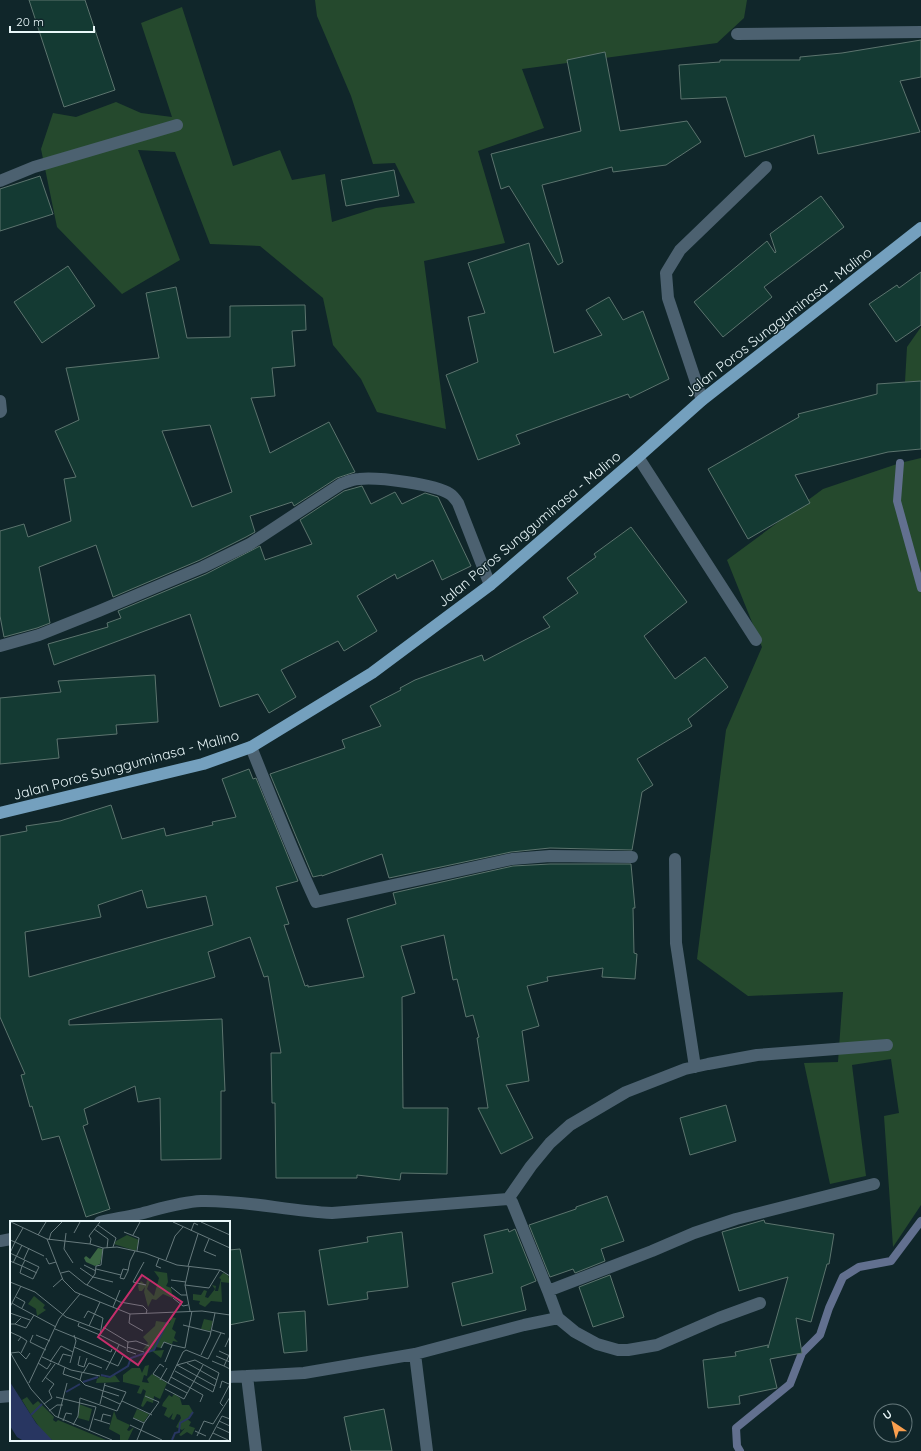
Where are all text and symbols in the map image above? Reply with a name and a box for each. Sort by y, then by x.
scale bar [10,8,94,34]
text: 20 m [16,14,44,29]
street label: Jalan Poros Sungguminasa - Malino [681,243,875,401]
street label: Jalan Poros Sungguminasa - Malino [434,447,624,611]
street label: Jalan Poros Sungguminasa - Malino [11,726,241,804]
inset map [10,1221,230,1441]
north arrow [873,1403,913,1443]
text: U [880,1407,894,1423]

